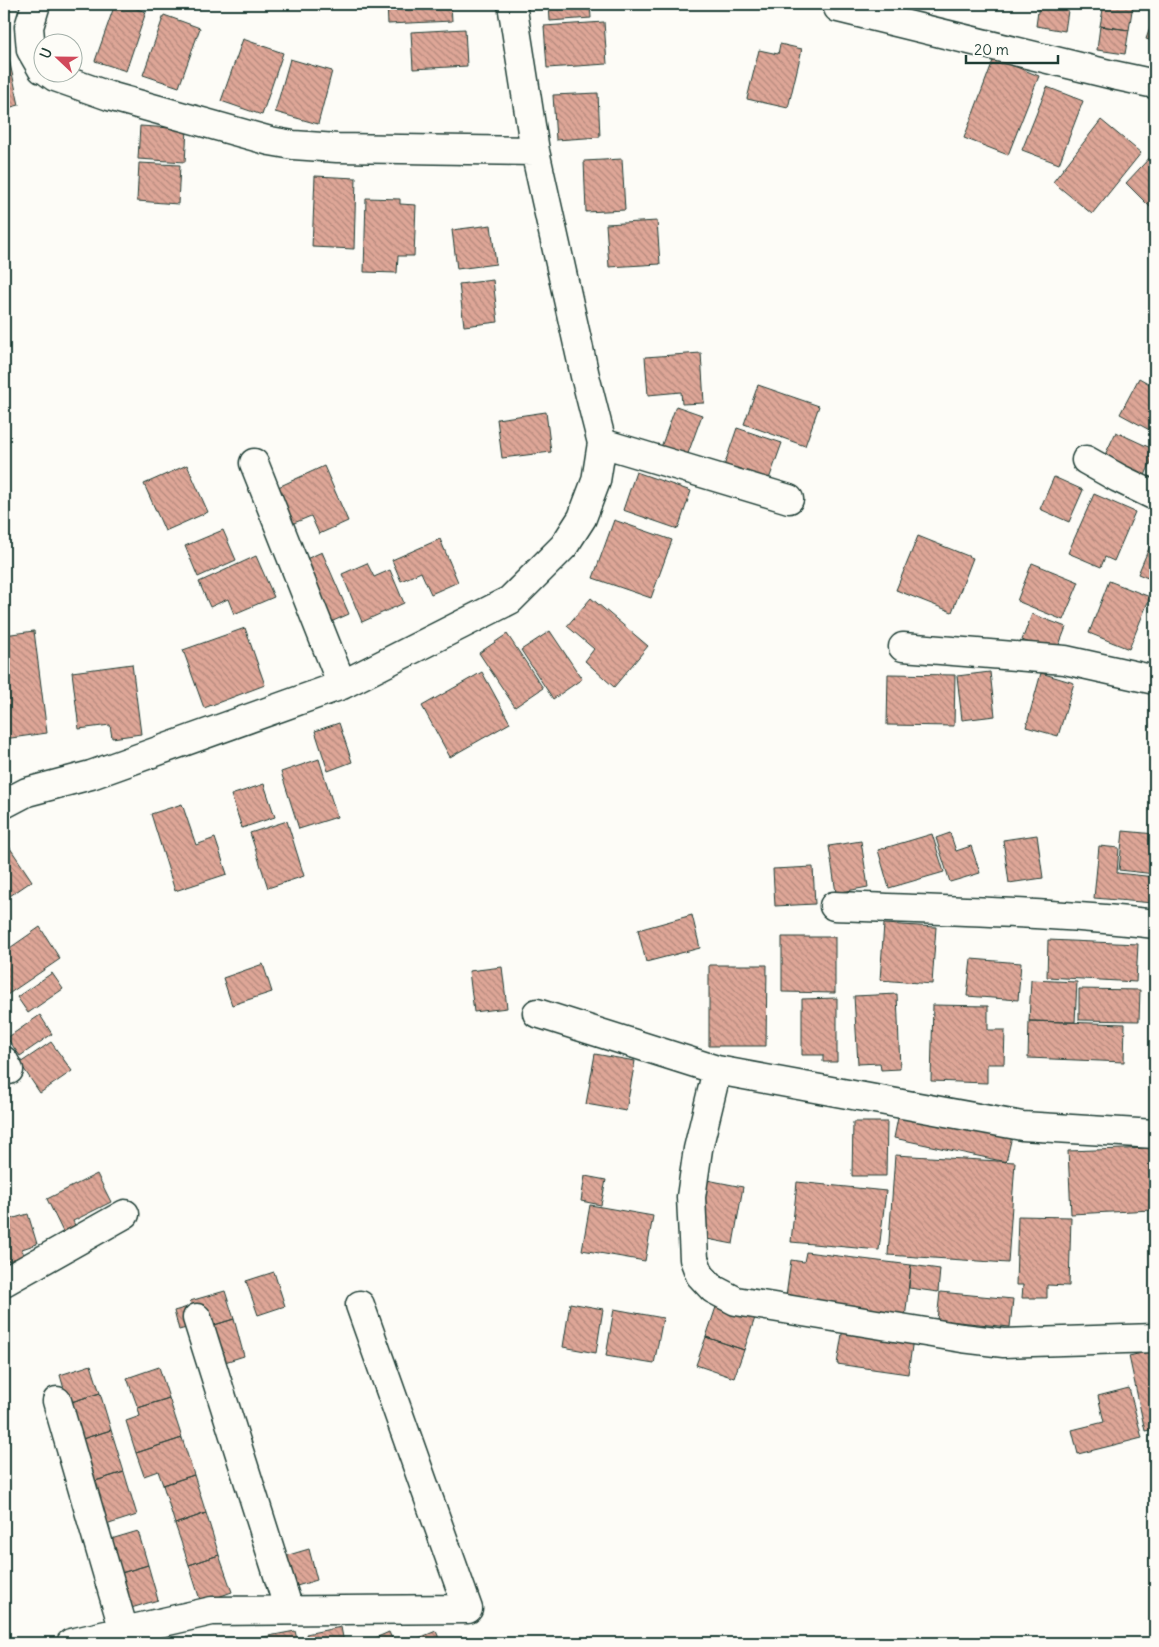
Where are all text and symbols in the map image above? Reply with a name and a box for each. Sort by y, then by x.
north arrow [32,32,82,82]
scale bar [966,32,1059,64]
text: 20 m [974,40,1009,59]
text: U [36,45,56,61]

